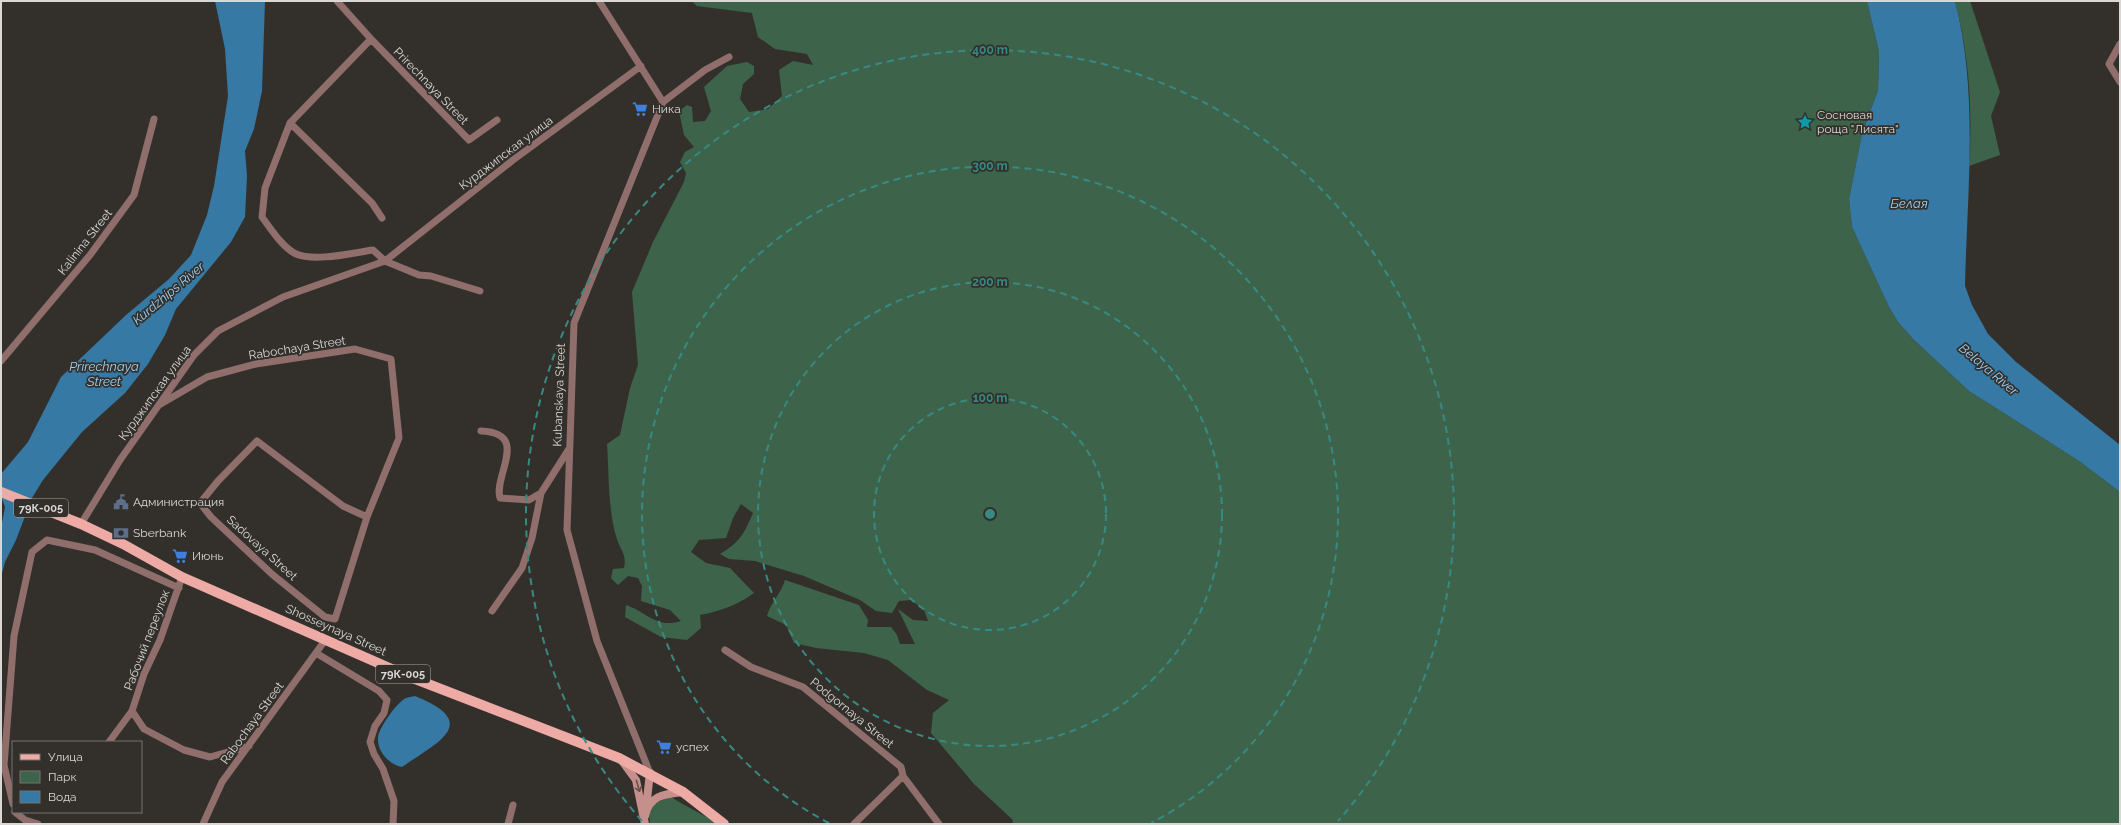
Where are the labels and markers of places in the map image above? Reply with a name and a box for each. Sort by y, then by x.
supermarket icon: Ника [631,100,649,118]
place label: Ника [652,102,681,116]
place label: Сосновая роща "Лисята" [1817,108,1898,136]
place icon: Сосновая роща "Лисята" [1796,113,1814,131]
public building icon: Администрация [112,493,130,511]
place label: Администрация [133,495,224,509]
centre of rings [983,507,997,521]
bank icon: Sberbank [112,524,130,542]
place label: Sberbank [133,526,187,540]
supermarket icon: Июнь [171,547,189,565]
place label: Июнь [192,549,223,563]
supermarket icon: успех [655,738,673,756]
place label: успех [676,740,709,754]

